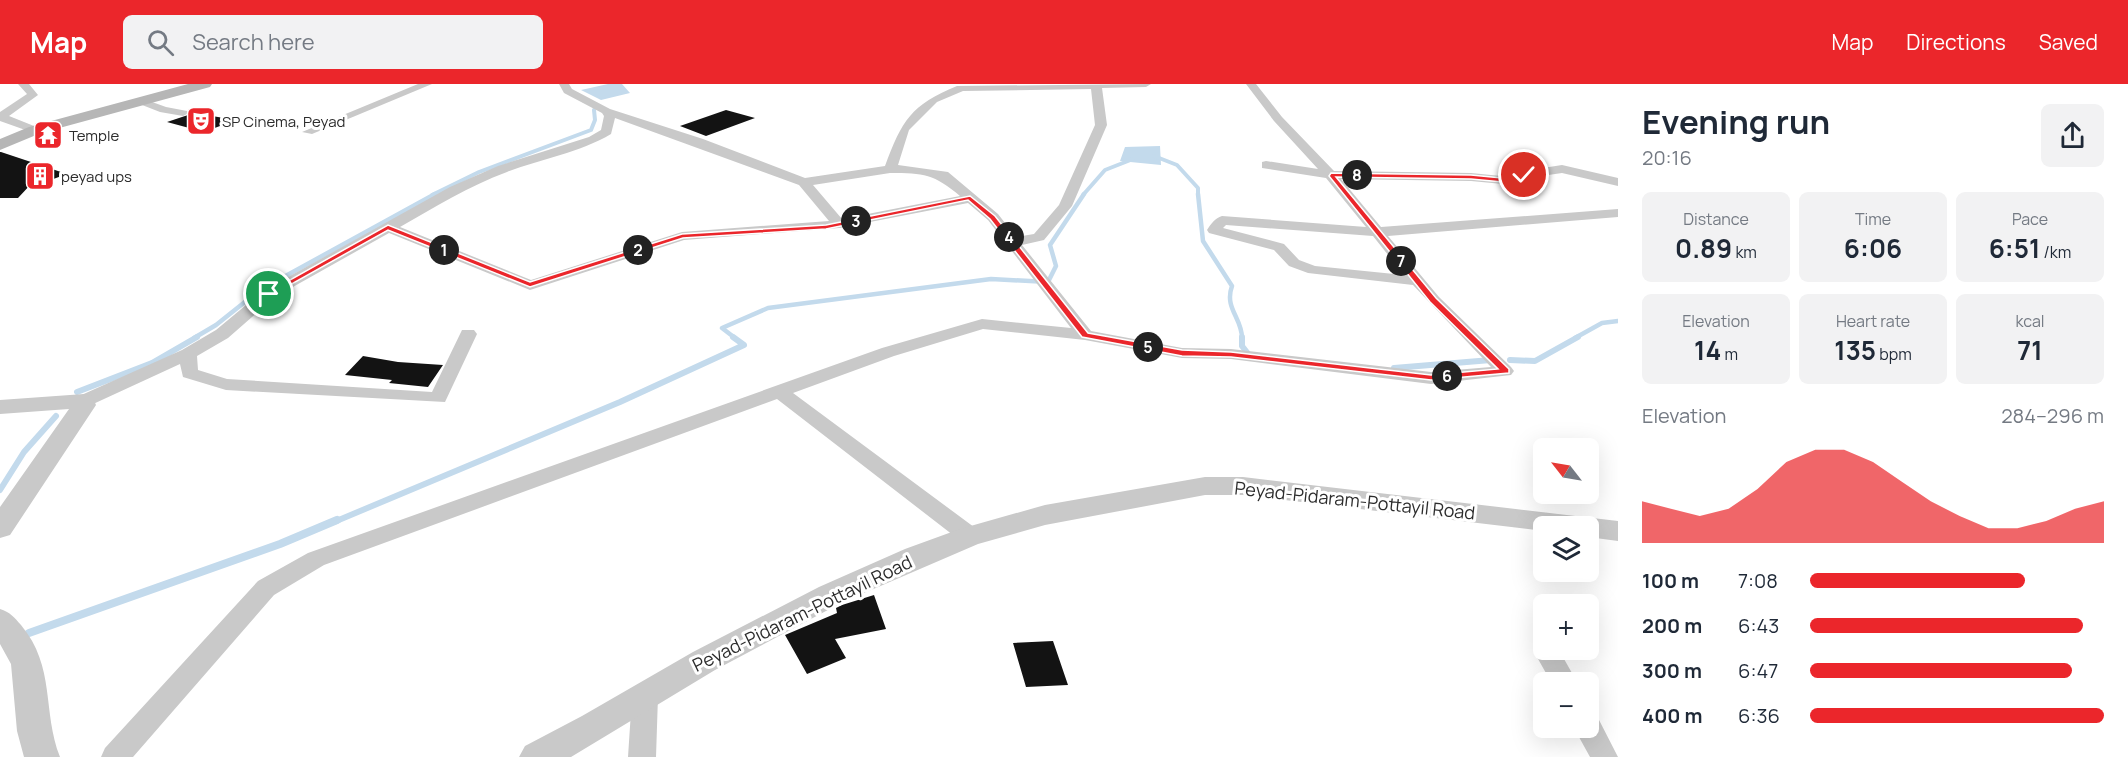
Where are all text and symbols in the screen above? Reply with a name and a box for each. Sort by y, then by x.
search box [123,15,543,69]
text: Map [30,23,87,61]
icon: search [144,26,177,59]
text: Search here [192,27,315,57]
text: Map [1832,28,1873,56]
text: Directions [1906,28,2006,56]
text: Saved [2039,28,2098,56]
text: Evening run [1642,99,1830,144]
button: share [2041,104,2104,167]
theatre icon: SP Cinema, Peyad [185,105,217,137]
place label: SP Cinema, Peyad [222,111,345,132]
temple icon: Temple [32,119,64,151]
place label: Temple [69,125,119,146]
text: 20:16 [1642,144,1692,171]
pin [1498,149,1549,200]
icon: check [1507,158,1540,191]
building icon: peyad ups [24,160,56,192]
pin: 8 [1342,160,1372,190]
text: 8 [1352,164,1362,186]
place label: peyad ups [61,166,132,187]
pin: 3 [841,206,871,236]
text: Distance [1683,208,1749,230]
text: Time [1855,208,1891,230]
text: Pace [2012,208,2048,230]
text: 3 [851,210,861,232]
pin: 4 [994,222,1024,252]
text: 4 [1004,226,1014,248]
text: 0.89 [1675,230,1732,266]
text: 6:06 [1844,230,1902,266]
text: 6:51 [1989,230,2040,266]
pin: 1 [429,235,459,265]
pin: 2 [623,235,653,265]
text: 1 [440,239,448,261]
text: 2 [633,239,643,261]
text: km [1732,241,1757,263]
text: /km [2040,241,2071,263]
pin: 7 [1386,246,1416,276]
text: 7 [1397,250,1405,272]
pin [243,268,294,319]
icon: arrive [252,277,285,310]
text: Elevation [1682,310,1750,332]
text: Heart rate [1836,310,1910,332]
text: kcal [2015,310,2045,332]
pin: 5 [1133,332,1163,362]
text: 14 [1694,332,1721,368]
text: 135 [1834,332,1876,368]
text: 71 [2017,332,2043,368]
text: 5 [1143,336,1153,358]
text: m [1721,343,1738,365]
text: bpm [1876,343,1912,365]
pin: 6 [1432,361,1462,391]
text: 6 [1442,365,1452,387]
text: Elevation [1642,402,1726,429]
text: 284–296 m [2001,402,2104,429]
north arrow [1533,438,1599,504]
map controls [1533,438,1599,738]
street label: Peyad-Pidaram-Pottayil Road [1234,475,1476,525]
button: layers [1533,516,1599,582]
street label: Peyad-Pidaram-Pottayil Road [688,549,916,677]
text: 100 m [1642,567,1699,594]
text: 7:08 [1738,567,1778,594]
button: + [1533,594,1599,660]
text: 200 m [1642,612,1702,639]
text: 6:43 [1738,612,1779,639]
text: 300 m [1642,657,1702,684]
text: 6:47 [1738,657,1778,684]
button: − [1533,672,1599,738]
text: 400 m [1642,702,1702,729]
text: 6:36 [1738,702,1780,729]

